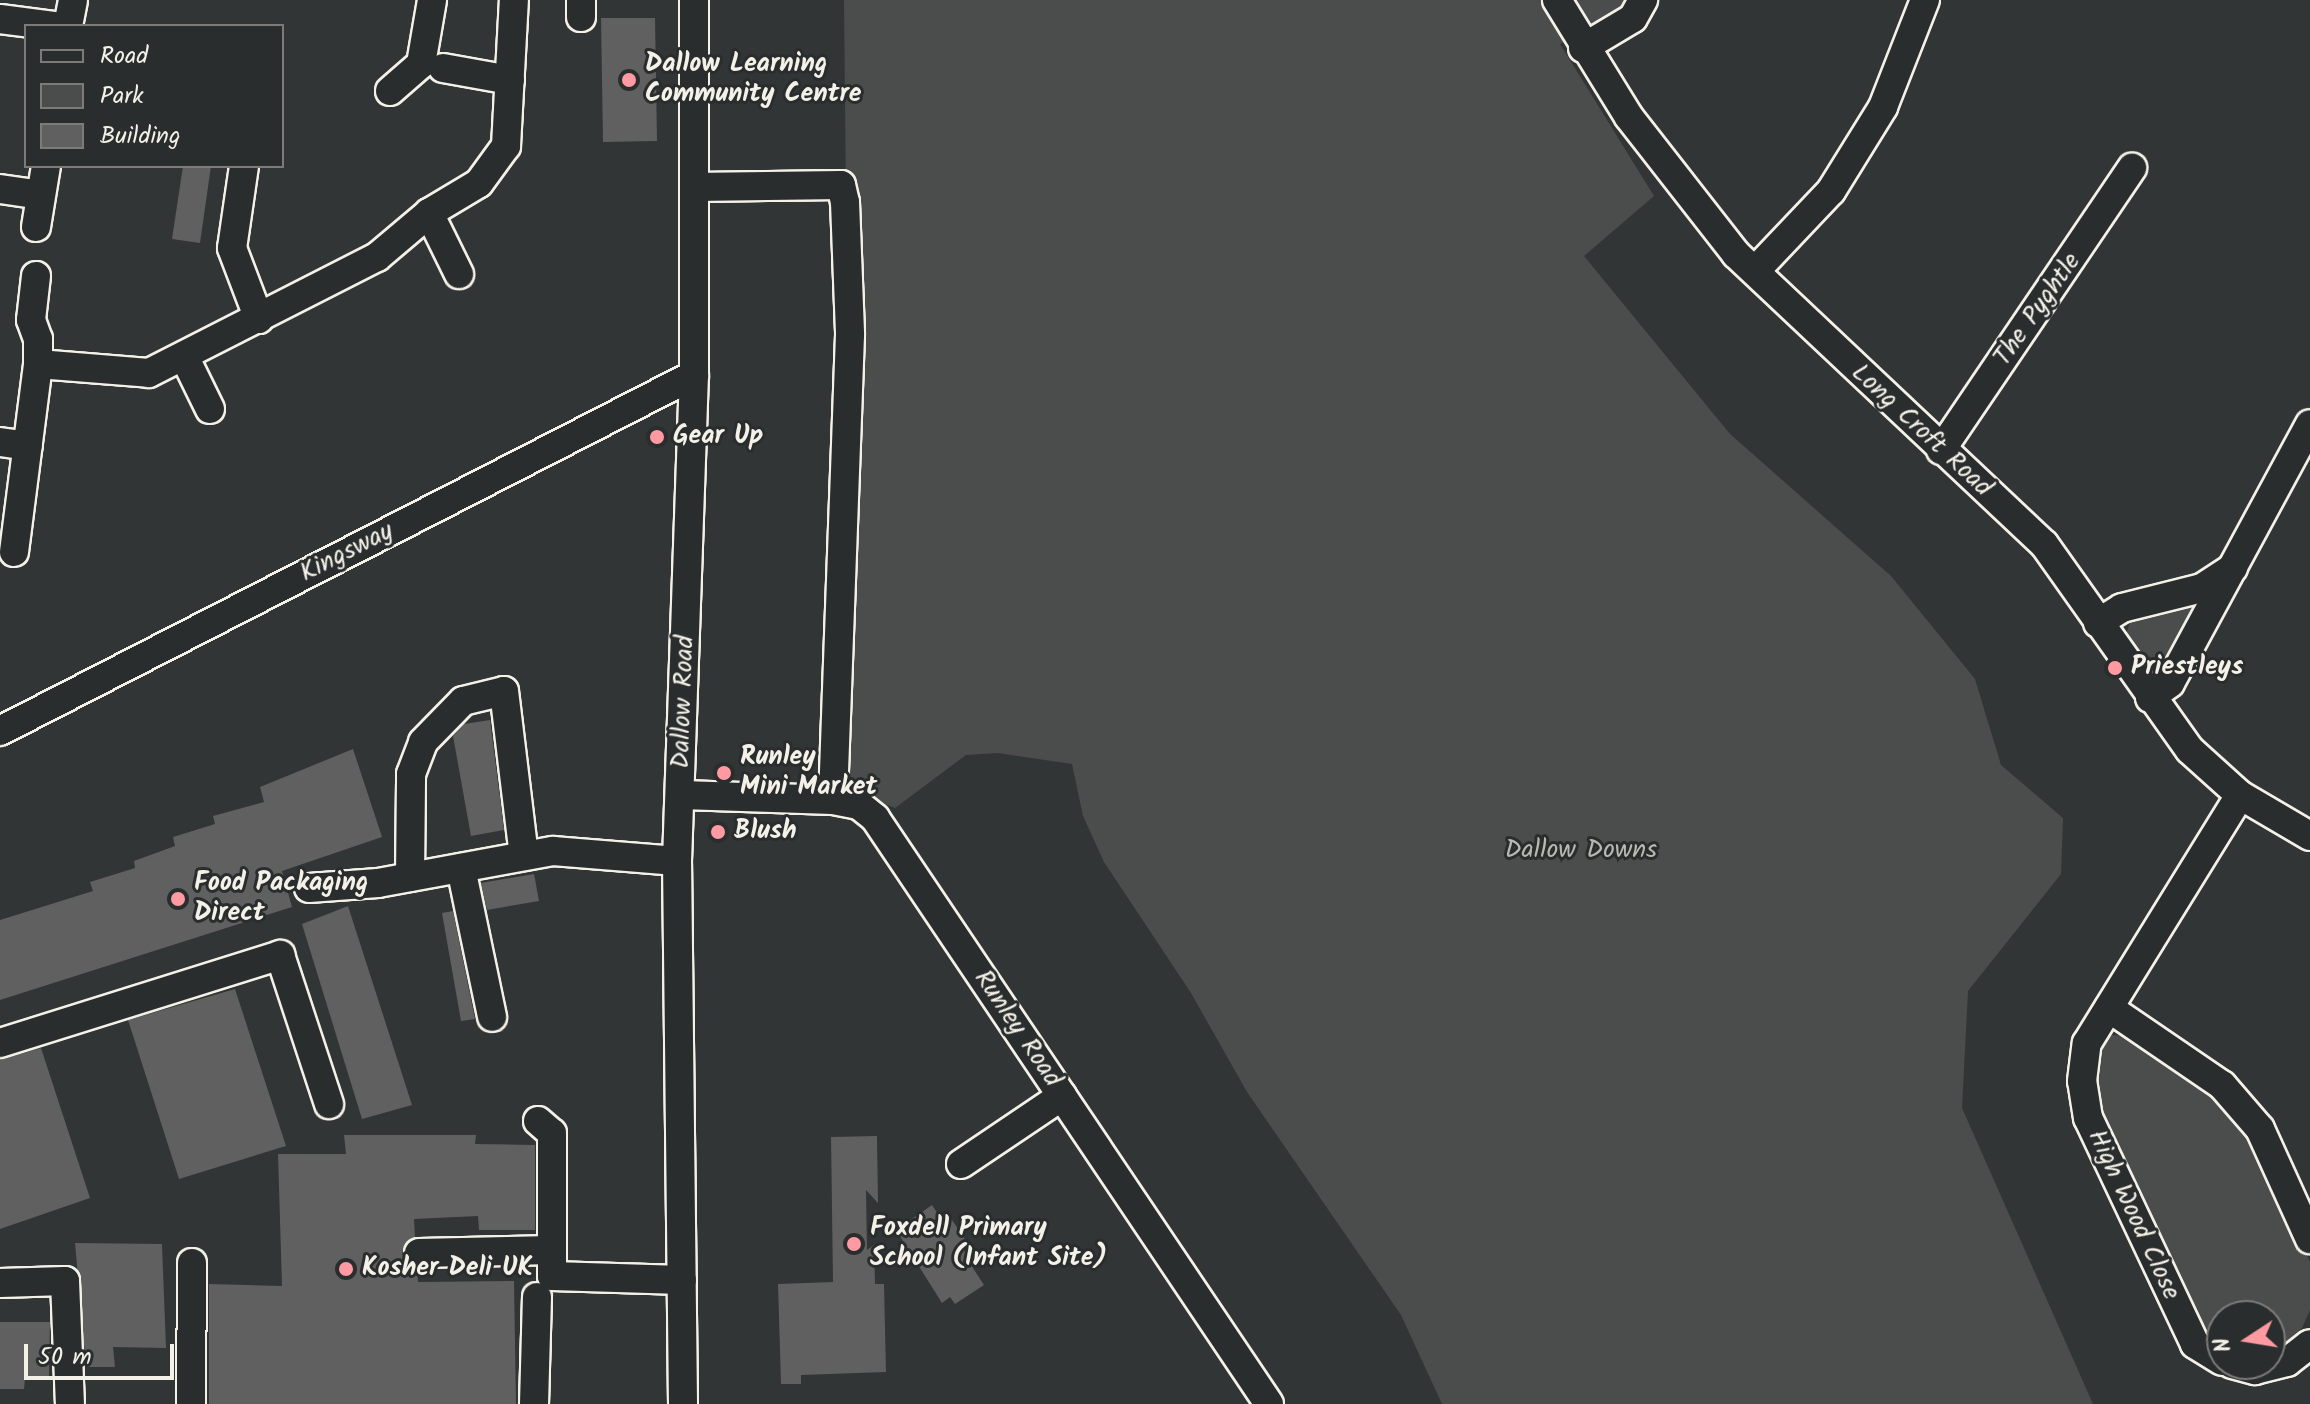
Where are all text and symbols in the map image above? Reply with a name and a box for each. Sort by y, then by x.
legend [24,24,284,168]
text: Road [100,37,148,76]
place label: Dallow Learning Community Centre [645,49,862,110]
marker: Dallow Learning Community Centre [620,71,638,89]
text: Park [100,77,144,116]
text: Building [100,117,180,156]
street label: The Pyghtle [1988,248,2088,372]
street label: Long Croft Road [1844,358,1998,504]
place label: Gear Up [673,421,763,453]
marker: Gear Up [648,428,666,446]
street label: Kingsway [295,516,399,590]
street label: Dallow Road [666,635,702,769]
place label: Priestleys [2131,652,2243,684]
marker: Priestleys [2106,659,2124,677]
place label: Runley Mini Market [740,742,877,804]
marker: Runley Mini Market [715,764,733,782]
place label: Blush [734,816,797,848]
marker: Blush [709,823,727,841]
park label: Dallow Downs [1505,835,1657,867]
place label: Food Packaging Direct [194,868,368,930]
marker: Food Packaging Direct [169,890,187,908]
street label: Runley Road [966,965,1068,1093]
street label: High Wood Close [2080,1125,2186,1305]
place label: Foxdell Primary School (Infant Site) [870,1213,1107,1274]
marker: Foxdell Primary School (Infant Site) [845,1235,863,1253]
place label: Kosher Deli UK [362,1253,533,1285]
marker: Kosher Deli UK [337,1260,355,1278]
north arrow [2206,1300,2286,1380]
scale bar [28,1328,178,1378]
text: N [2205,1334,2243,1355]
text: 50 m [38,1338,92,1377]

